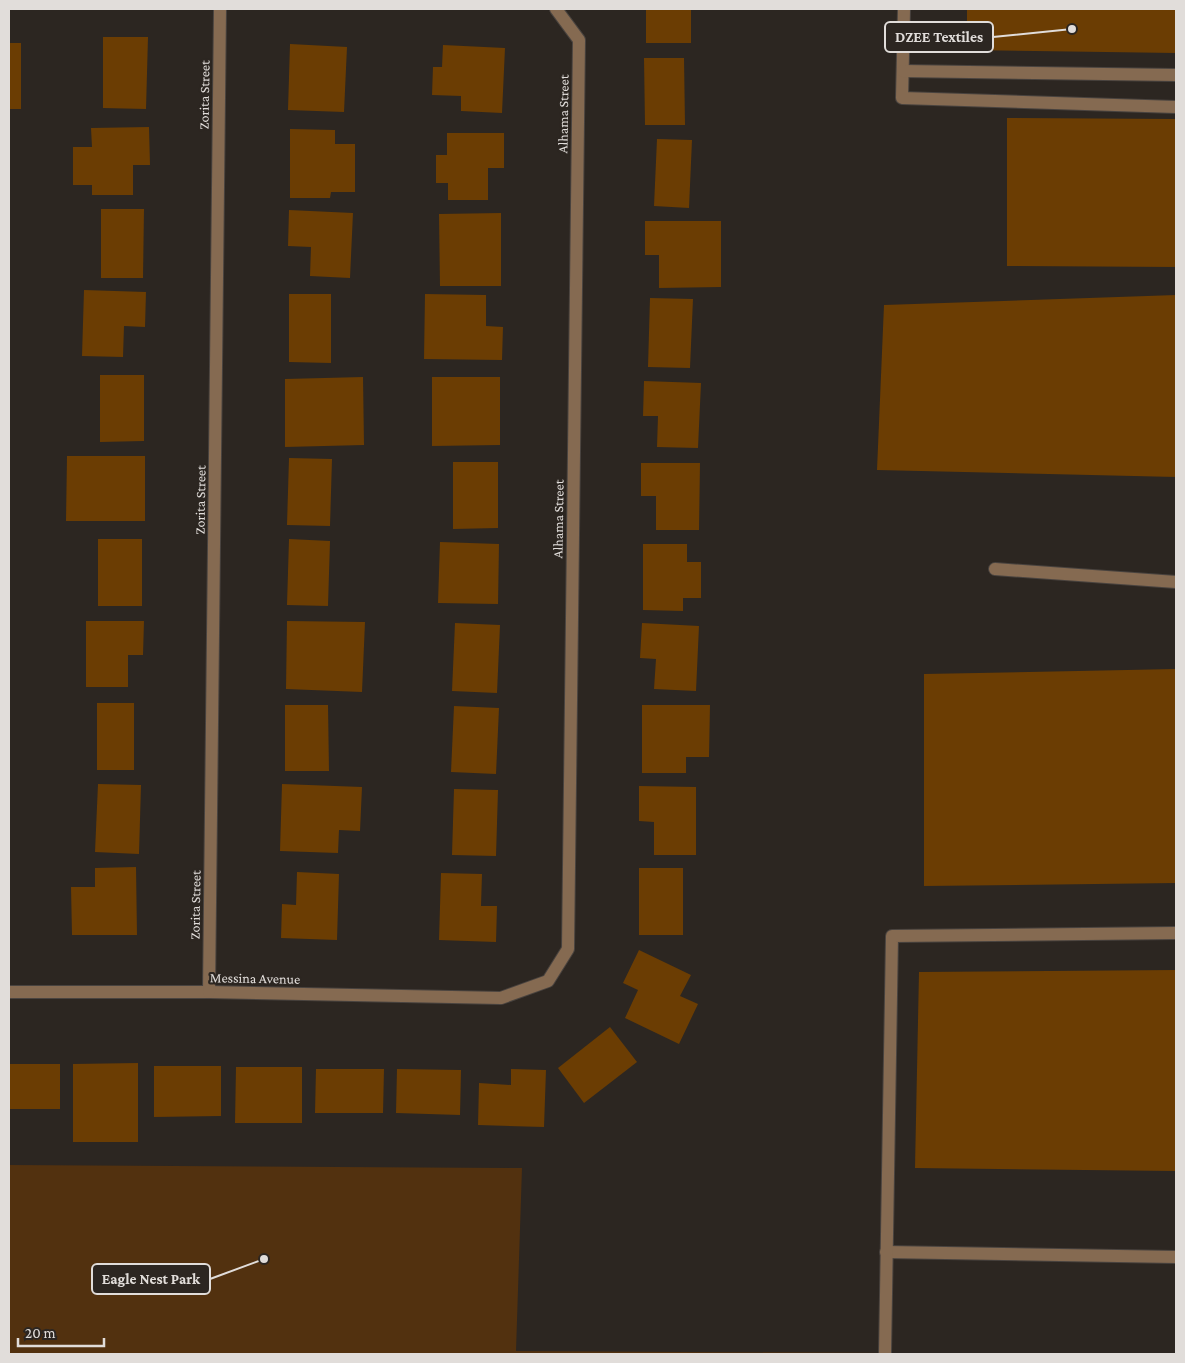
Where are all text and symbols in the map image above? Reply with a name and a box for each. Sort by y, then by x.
callout: DZEE Textiles [885,22,993,52]
text: DZEE Textiles [895,29,983,45]
street label: Zorita Street [195,60,213,130]
street label: Alhama Street [554,74,572,154]
street label: Zorita Street [191,465,209,535]
street label: Alhama Street [549,479,567,559]
street label: Zorita Street [186,870,204,940]
street label: Messina Avenue [210,969,300,987]
callout: Eagle Nest Park [92,1264,210,1294]
text: Eagle Nest Park [102,1271,201,1287]
scale bar [18,1316,104,1348]
text: 20 m [25,1325,56,1341]

